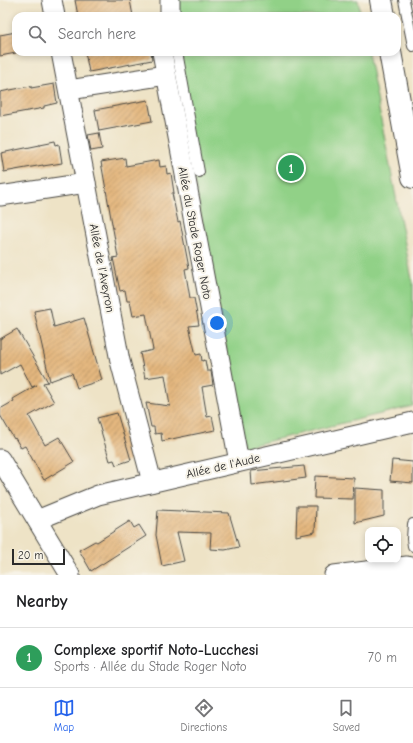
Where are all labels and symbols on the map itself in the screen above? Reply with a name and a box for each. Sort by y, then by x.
pin: 1 [278,153,304,183]
street label: Allée du Stade Roger Noto [175,165,215,301]
street label: Allée de l'Aveyron [87,222,117,314]
your location [207,313,227,333]
street label: Allée de l'Aude [185,451,261,481]
scale bar [12,547,65,566]

